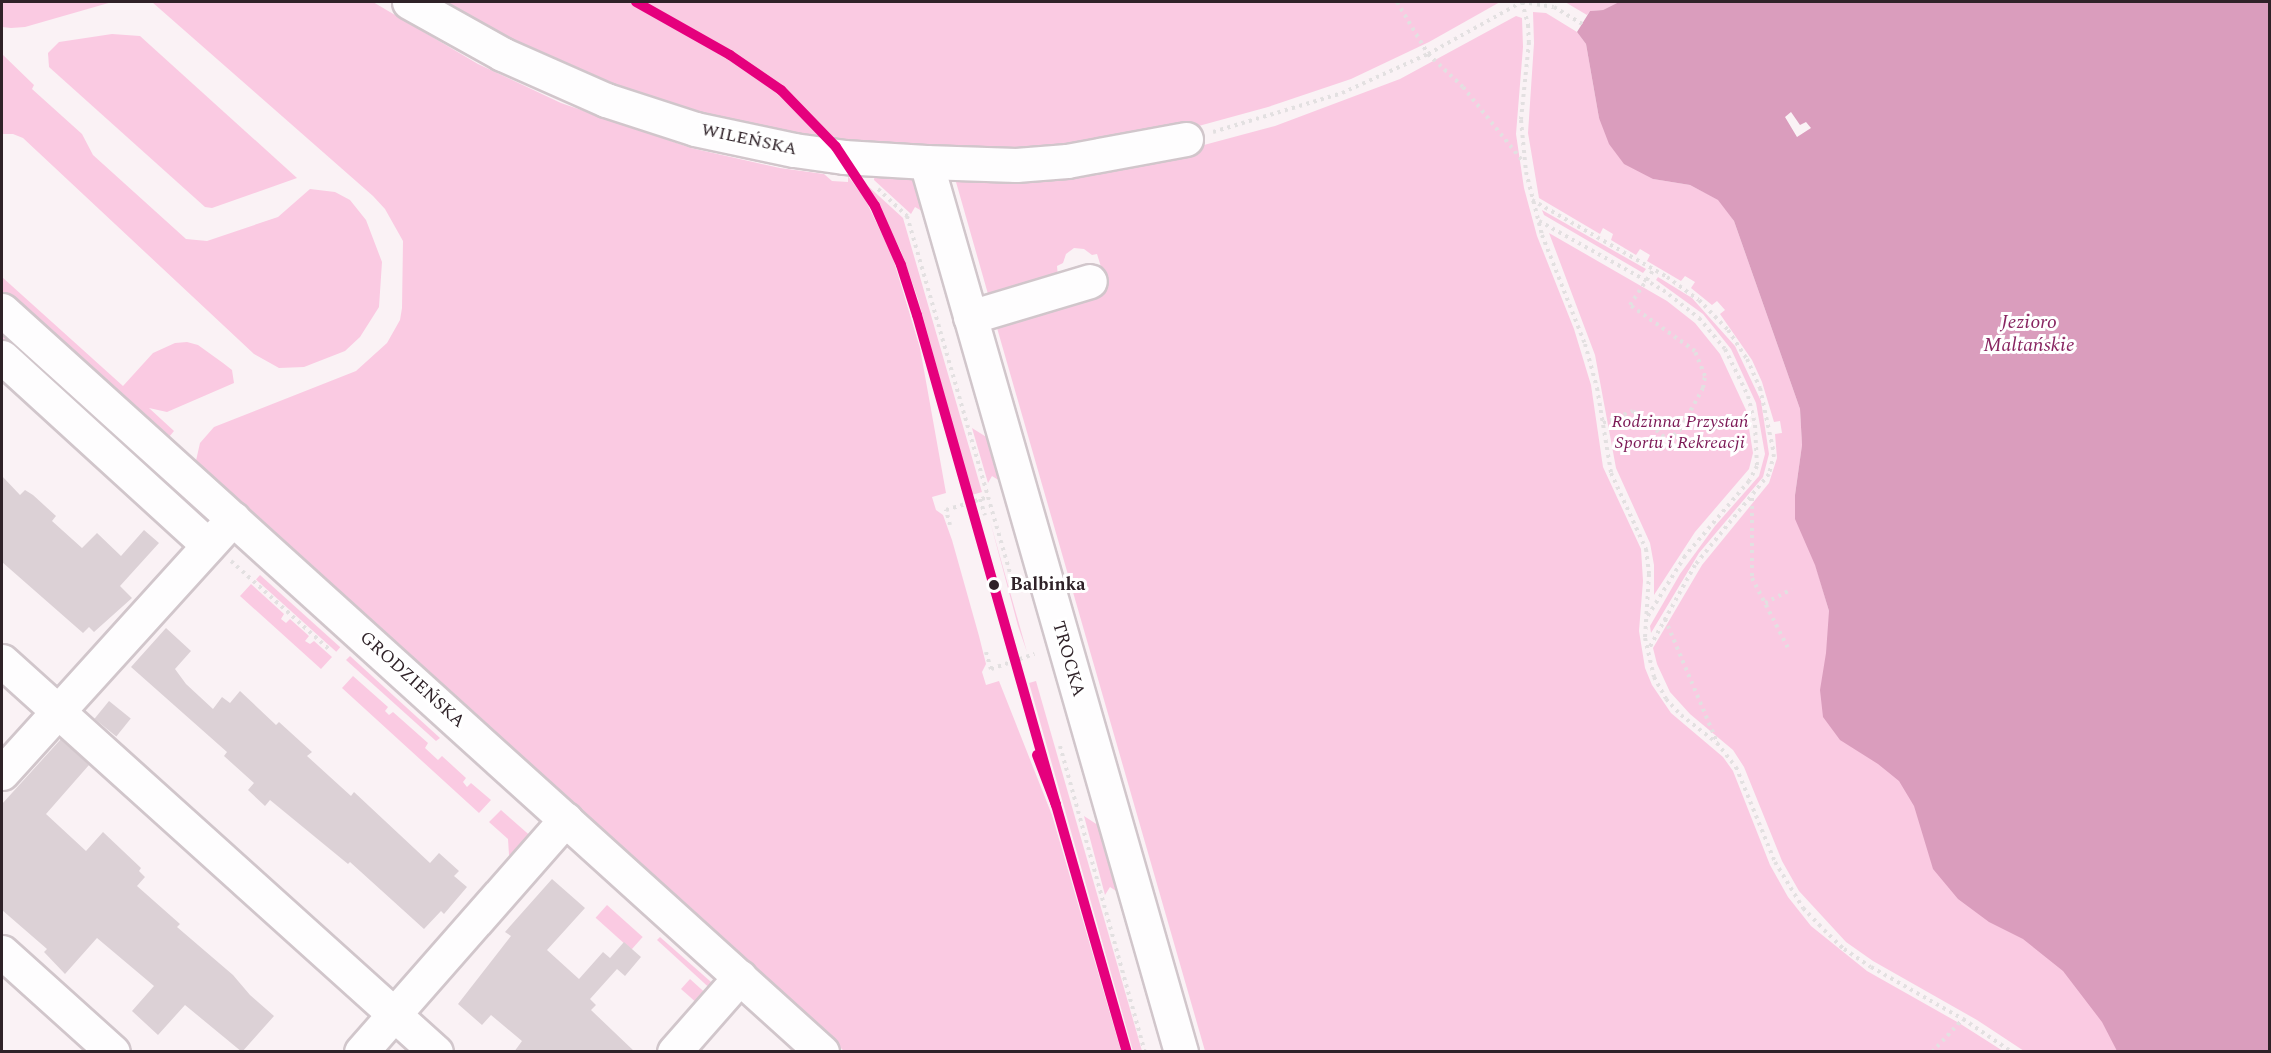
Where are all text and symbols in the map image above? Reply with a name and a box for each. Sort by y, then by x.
street label: WILEŃSKA [699,119,799,161]
water label: Jezioro Maltańskie [1983,311,2075,358]
park label: Rodzinna Przystań Sportu i Rekreacji [1611,412,1749,454]
marker: Balbinka [983,574,1005,596]
place label: Balbinka [1010,574,1086,596]
street label: TROCKA [1047,619,1089,699]
street label: GRODZIEŃSKA [355,627,469,733]

